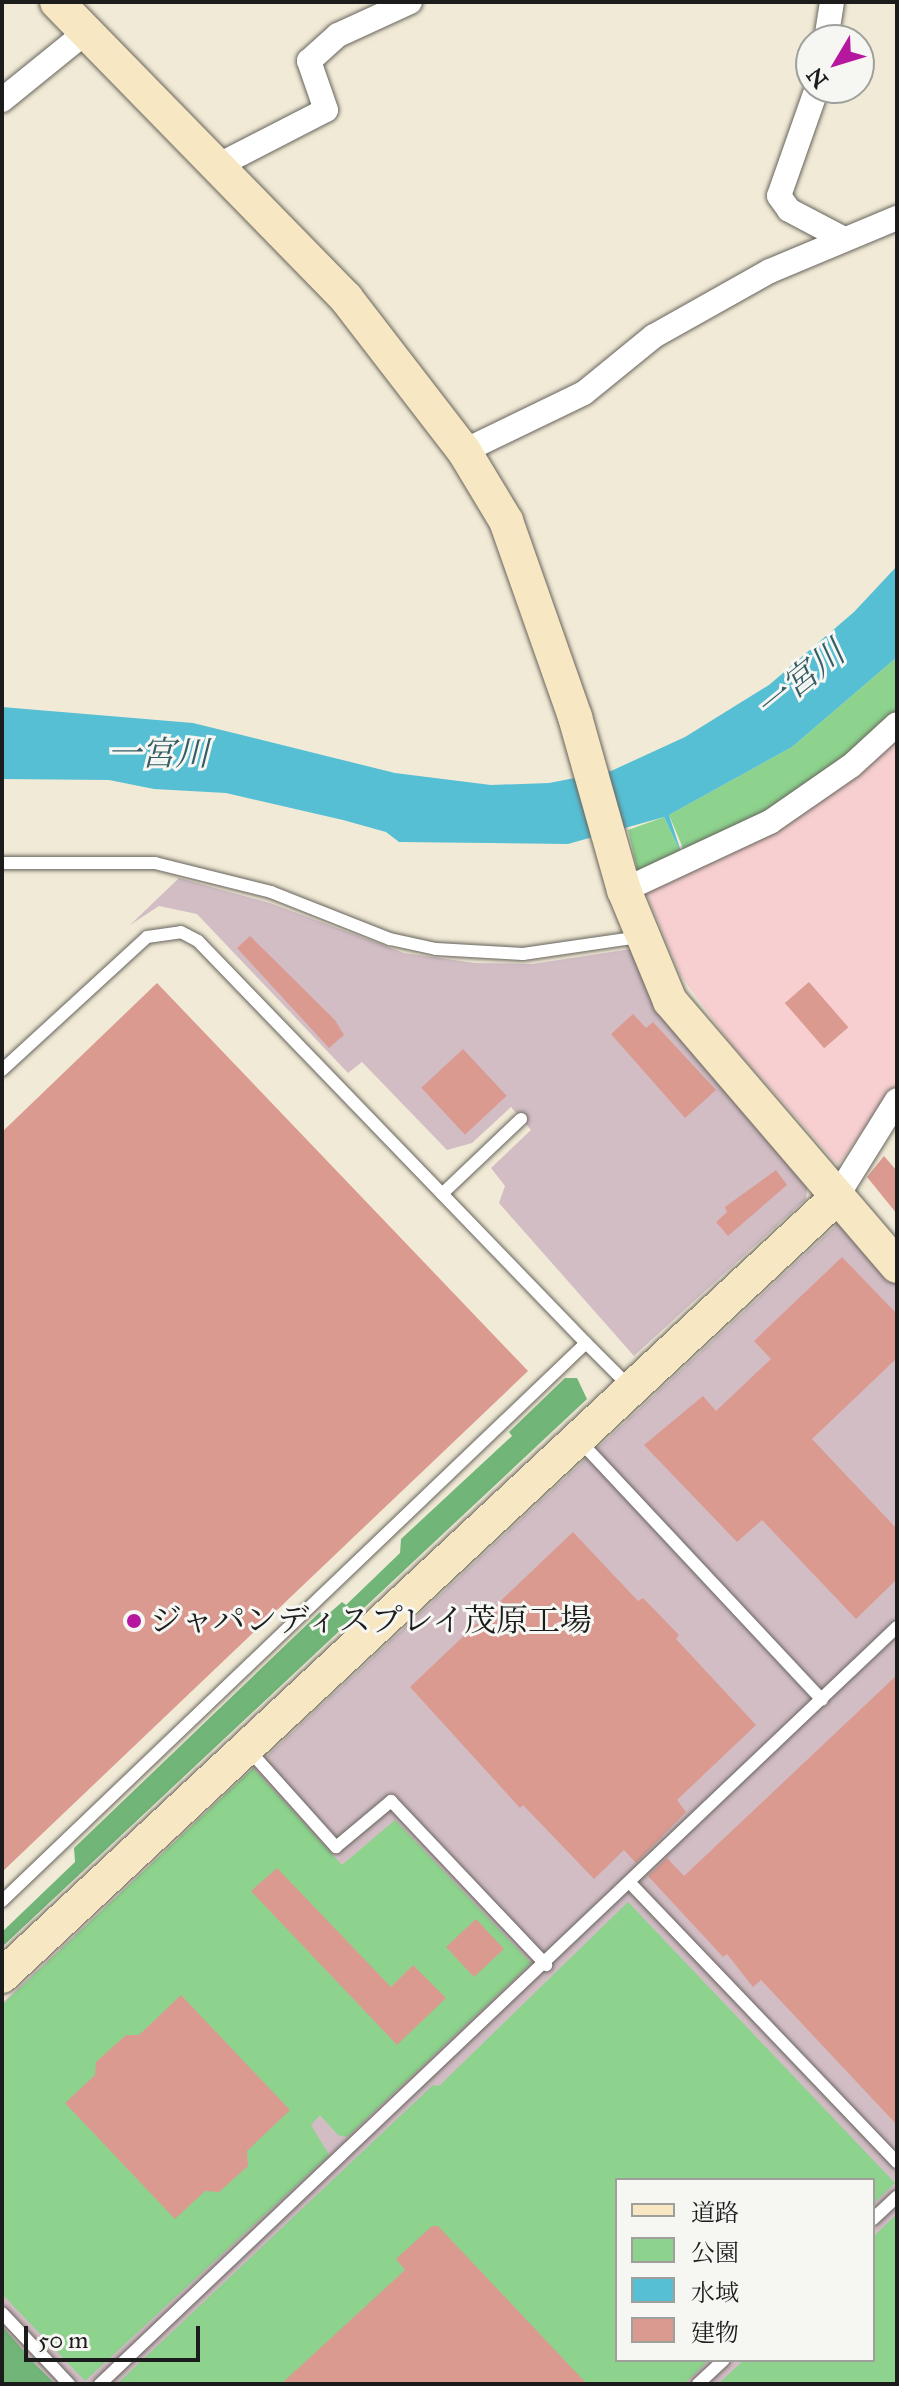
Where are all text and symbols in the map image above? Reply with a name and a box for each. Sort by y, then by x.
north arrow [795,24,875,104]
text: N [801,62,834,94]
water label: 一宮川 [748,632,852,728]
water label: 一宮川 [107,734,209,774]
place label: ジャパンディスプレイ茂原工場 [150,1602,598,1640]
marker: ジャパンディスプレイ茂原工場 [125,1612,143,1630]
legend [615,2178,875,2362]
text: 道路 [691,2198,739,2228]
text: 公園 [691,2238,739,2268]
text: 水域 [691,2278,739,2308]
scale bar [28,2310,204,2360]
text: 建物 [691,2318,739,2348]
text: 50 m [38,2325,88,2355]

